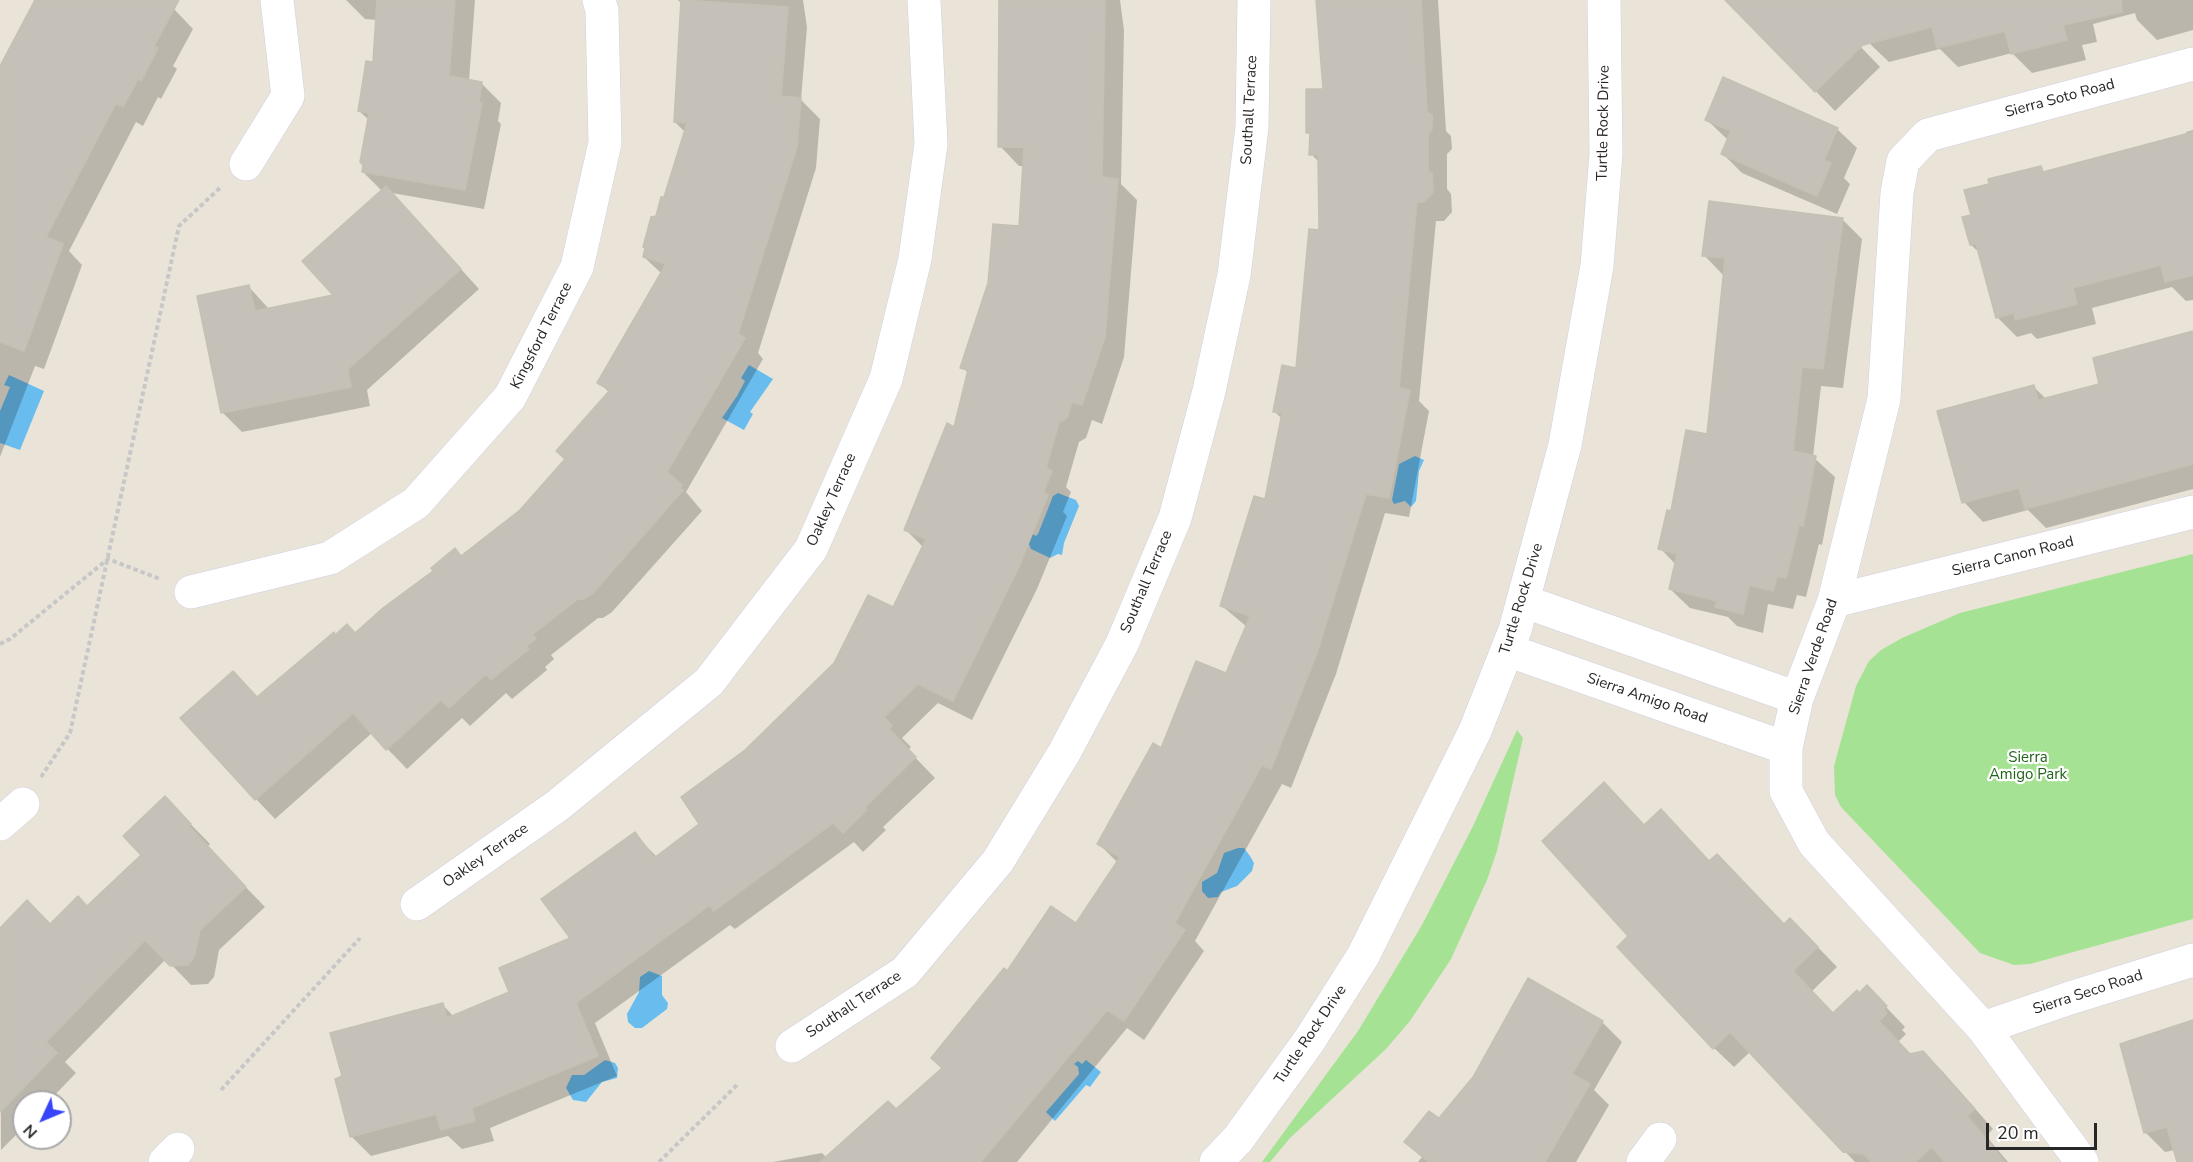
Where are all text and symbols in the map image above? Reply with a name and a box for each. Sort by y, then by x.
street label: Southall Terrace [1238,55,1262,165]
street label: Turtle Rock Drive [1594,65,1614,181]
street label: Sierra Soto Road [2003,76,2117,122]
street label: Kingsford Terrace [507,280,577,392]
street label: Oakley Terrace [803,451,861,549]
street label: Southall Terrace [1117,528,1177,636]
street label: Sierra Canon Road [1950,533,2076,581]
street label: Turtle Rock Drive [1496,541,1548,657]
street label: Sierra Verde Road [1786,597,1842,717]
street label: Sierra Amigo Road [1584,670,1710,728]
park label: Sierra Amigo Park [1989,749,2067,784]
street label: Oakley Terrace [440,820,532,892]
street label: Sierra Seco Road [2031,967,2145,1019]
street label: Southall Terrace [803,968,905,1042]
street label: Turtle Rock Drive [1271,982,1351,1088]
north arrow [12,1090,72,1150]
scale bar [1989,1111,2100,1149]
text: N [18,1119,43,1143]
text: 20 m [1997,1121,2039,1145]

